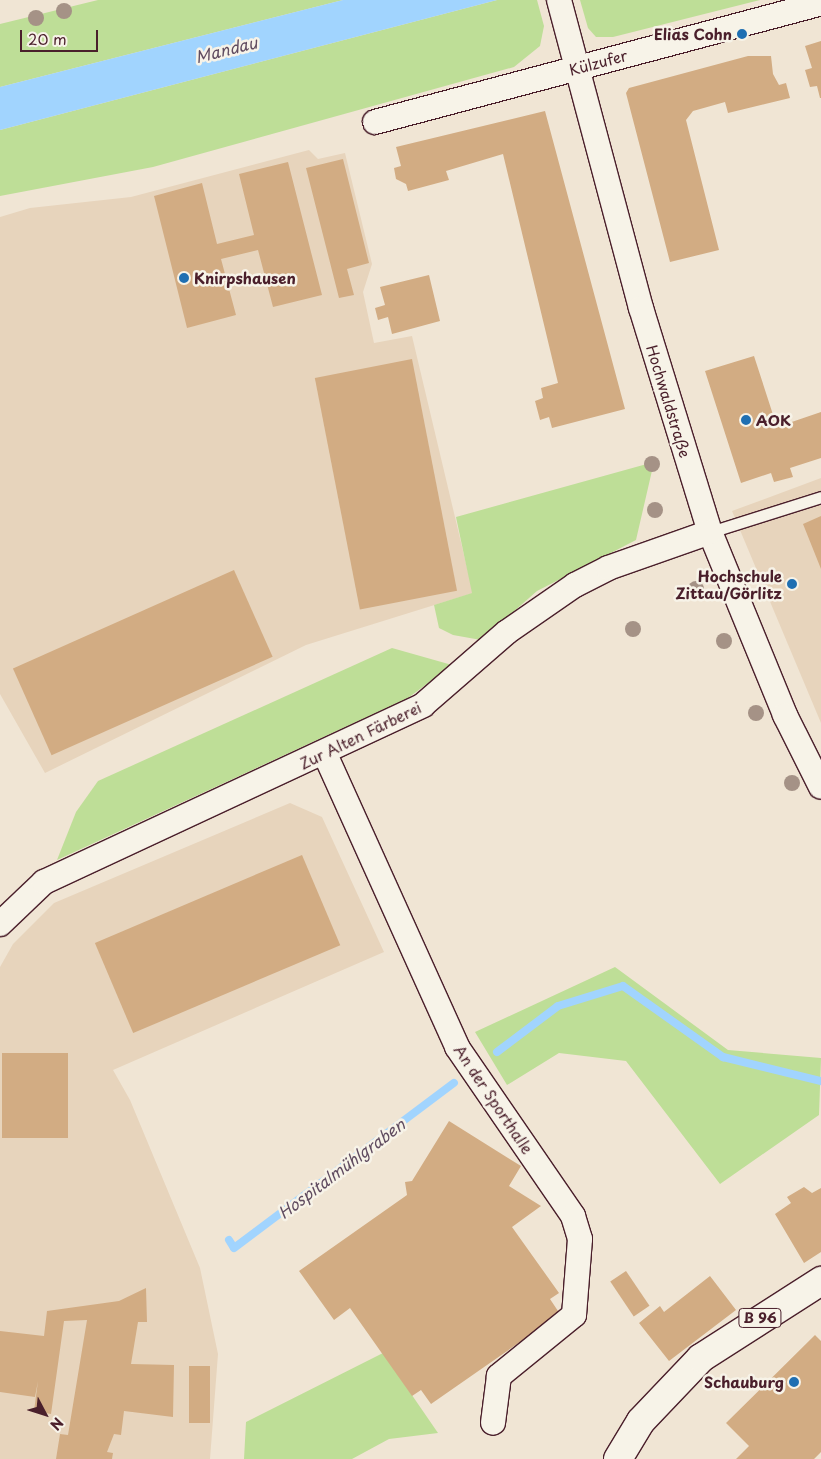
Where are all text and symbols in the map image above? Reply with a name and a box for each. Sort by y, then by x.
scale bar [22,20,100,52]
place label: Elias Cohn [653,25,732,43]
text: 20 m [28,27,67,50]
marker: Elias Cohn [736,28,748,40]
water label: Mandau [193,32,259,66]
street label: Külzufer [567,46,629,78]
place label: Knirpshausen [194,269,296,287]
marker: Knirpshausen [178,272,190,284]
street label: Hochwaldstraße [643,342,695,460]
place label: AOK [756,411,791,429]
marker: AOK [740,414,752,426]
place label: Hochschule Zittau/Görlitz [675,566,782,601]
marker: Hochschule Zittau/Görlitz [786,578,798,590]
street label: Zur Alten Färberei [296,698,424,772]
street label: An der Sporthalle [451,1041,537,1157]
water label: Hospitalmühlgraben [274,1114,408,1222]
road number: B 96 [739,1306,781,1330]
place label: Schauburg [704,1373,784,1391]
marker: Schauburg [788,1376,800,1388]
north arrow [20,1389,70,1439]
text: N [45,1413,68,1435]

